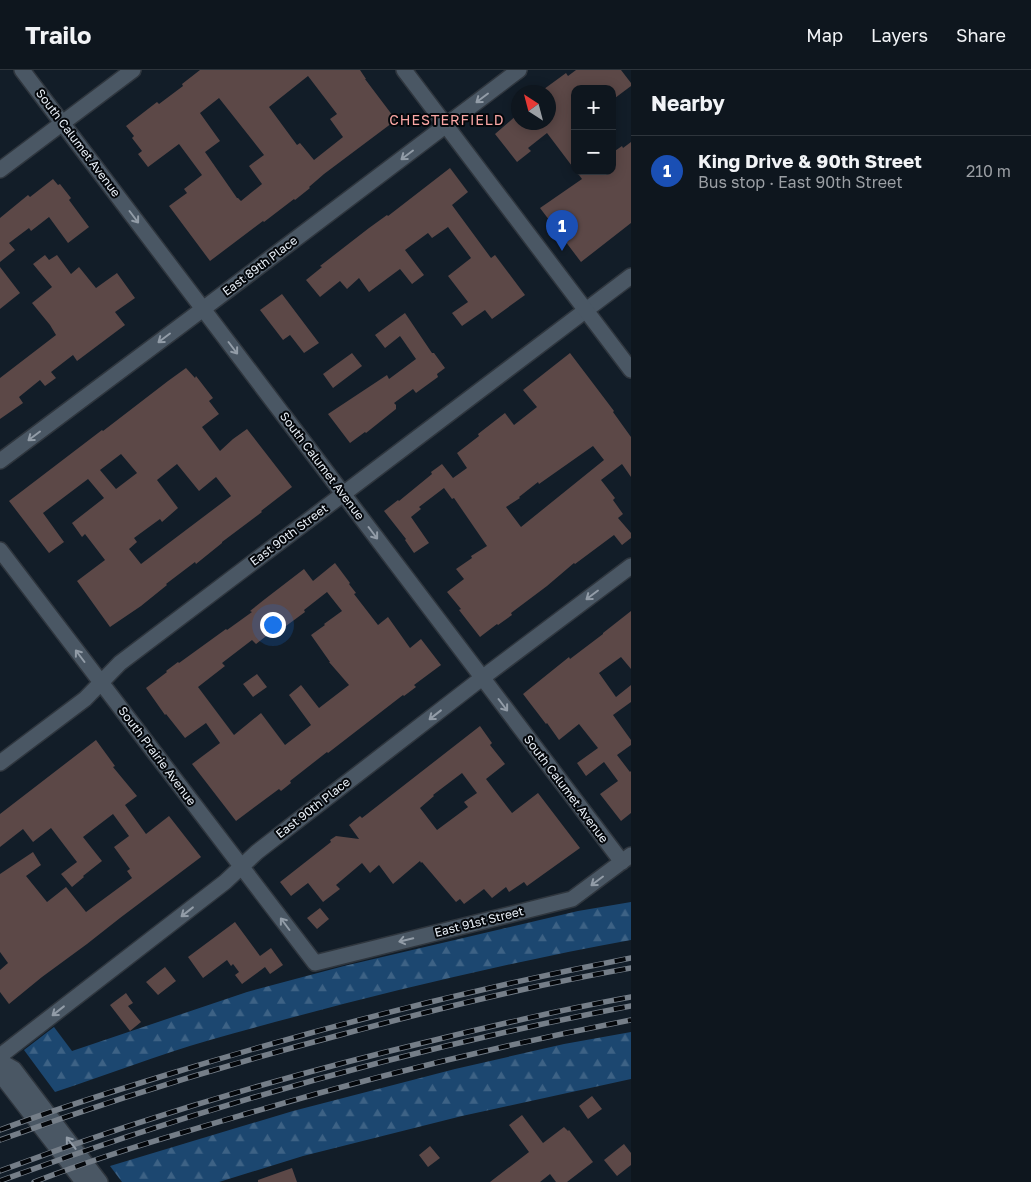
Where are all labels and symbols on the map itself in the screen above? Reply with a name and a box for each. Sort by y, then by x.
north arrow [511,85,556,130]
street label: South Calumet Avenue [33,86,124,200]
one-way arrow [476,92,489,103]
district label: CHESTERFIELD [389,111,505,128]
one-way arrow [401,149,414,160]
one-way arrow [129,210,139,224]
pin: 1 [546,210,578,251]
street label: East 89th Place [219,233,300,299]
one-way arrow [158,333,171,344]
one-way arrow [227,341,238,354]
street label: South Calumet Avenue [277,409,368,523]
one-way arrow [28,430,41,441]
street label: East 90th Street [247,500,331,569]
one-way arrow [368,526,378,540]
one-way arrow [586,590,599,601]
your location [260,612,286,638]
one-way arrow [75,649,86,662]
one-way arrow [497,698,508,711]
street label: South Prairie Avenue [115,703,200,808]
one-way arrow [429,709,442,720]
street label: South Calumet Avenue [521,732,612,846]
street label: East 90th Place [273,774,353,841]
one-way arrow [591,875,604,886]
street label: East 91st Street [433,903,525,940]
one-way arrow [180,907,194,917]
one-way arrow [280,917,290,931]
one-way arrow [399,936,415,945]
one-way arrow [52,1006,65,1017]
one-way arrow [65,1137,76,1150]

